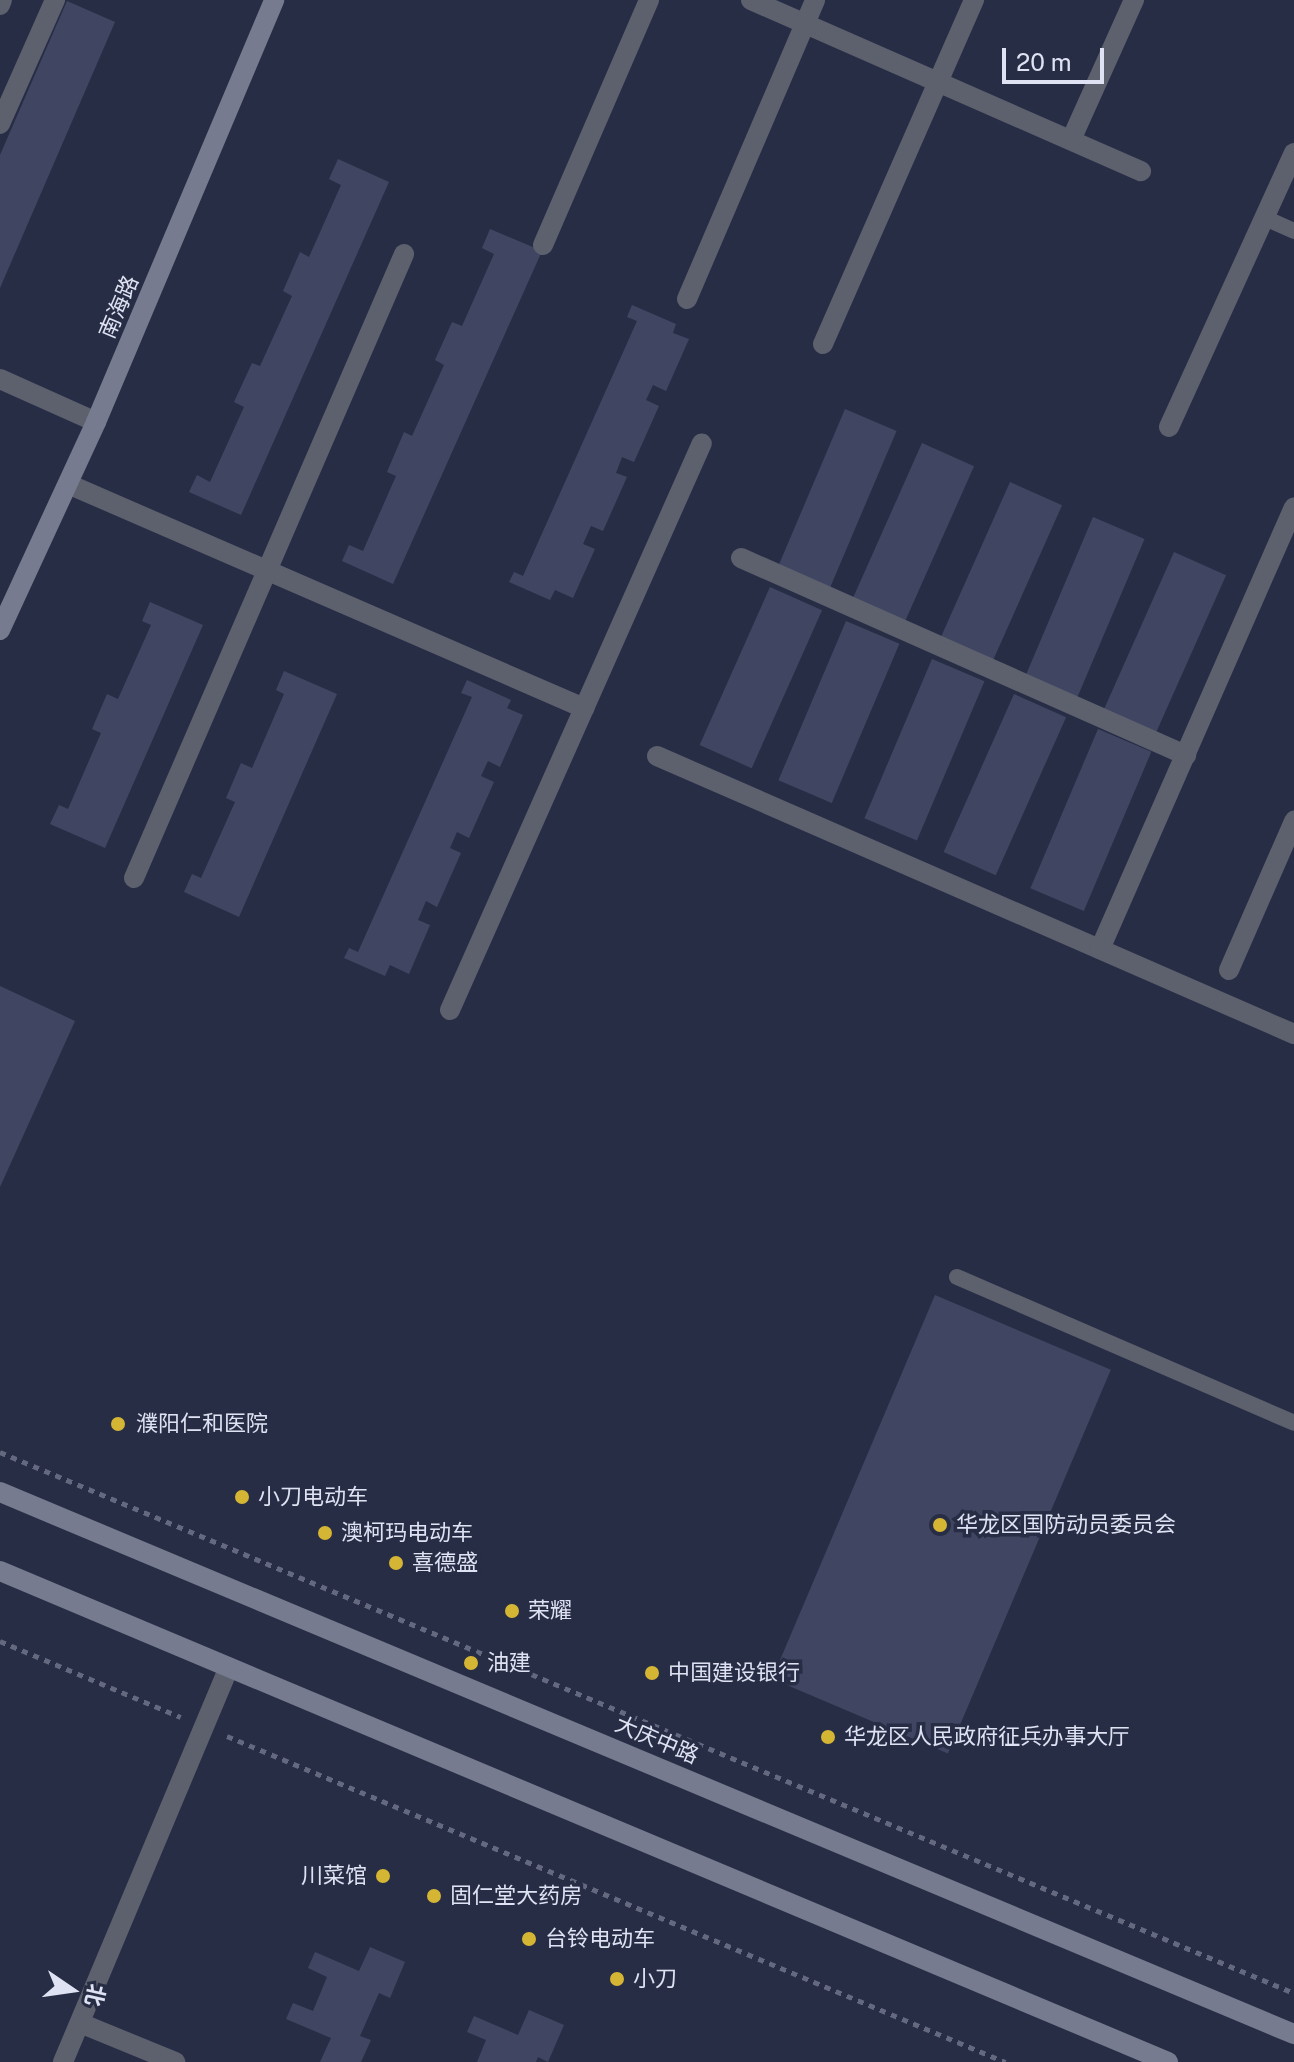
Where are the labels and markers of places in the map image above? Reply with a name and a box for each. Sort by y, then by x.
place label: 濮阳仁和医院 [136,1411,268,1437]
marker: 濮阳仁和医院 [107,1413,129,1435]
place label: 小刀电动车 [258,1484,368,1510]
marker: 小刀电动车 [233,1488,251,1506]
place label: 华龙区国防动员委员会 [956,1512,1176,1538]
marker: 华龙区国防动员委员会 [931,1516,949,1534]
place label: 澳柯玛电动车 [341,1520,473,1546]
marker: 澳柯玛电动车 [316,1524,334,1542]
place label: 喜德盛 [412,1550,478,1576]
marker: 喜德盛 [387,1554,405,1572]
place label: 荣耀 [528,1598,572,1624]
marker: 荣耀 [503,1602,521,1620]
place label: 油建 [487,1650,531,1676]
marker: 油建 [462,1654,480,1672]
place label: 中国建设银行 [668,1660,800,1686]
marker: 中国建设银行 [643,1664,661,1682]
place label: 华龙区人民政府征兵办事大厅 [844,1724,1130,1750]
marker: 华龙区人民政府征兵办事大厅 [819,1728,837,1746]
place label: 川菜馆 [301,1863,367,1889]
marker: 川菜馆 [374,1867,392,1885]
place label: 固仁堂大药房 [450,1883,582,1909]
marker: 固仁堂大药房 [425,1887,443,1905]
place label: 台铃电动车 [545,1926,655,1952]
marker: 台铃电动车 [520,1930,538,1948]
place label: 小刀 [633,1966,677,1992]
marker: 小刀 [608,1970,626,1988]

